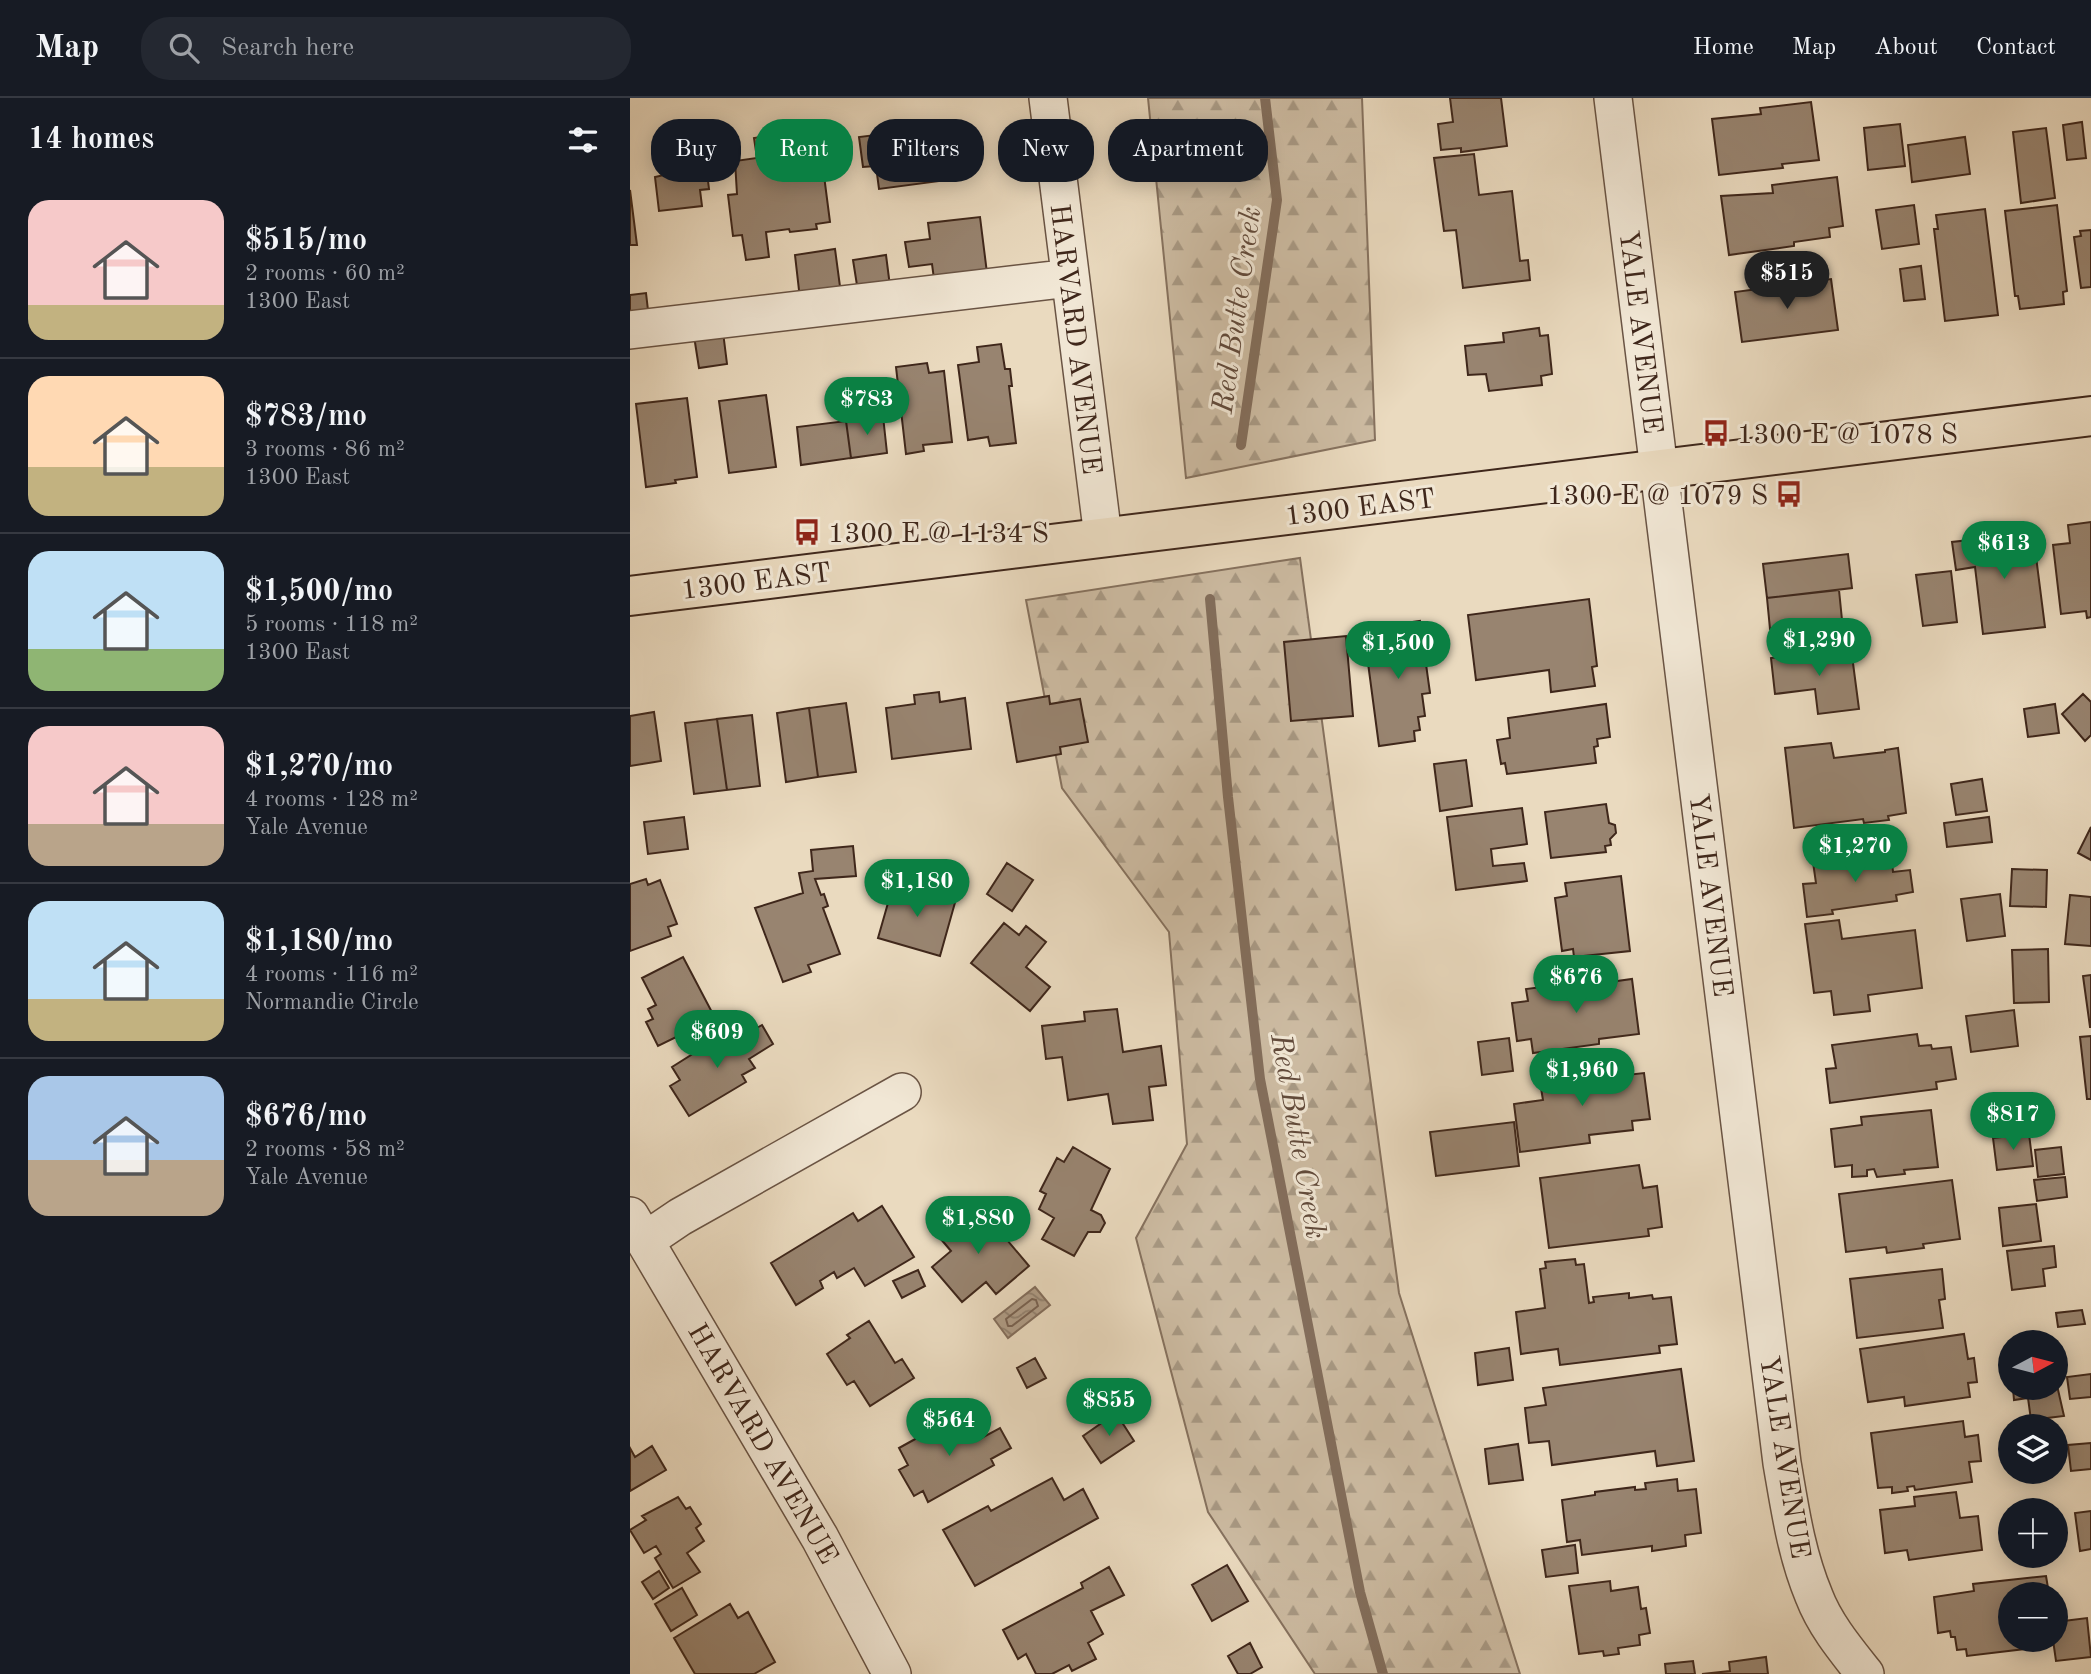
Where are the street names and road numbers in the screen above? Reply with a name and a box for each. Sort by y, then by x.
street label: HARVARD AVENUE [1044,202,1105,476]
street label: YALE AVENUE [1613,229,1665,436]
street label: 1300 EAST [1284,486,1437,532]
street label: 1300 EAST [680,560,833,606]
street label: YALE AVENUE [1683,792,1735,999]
street label: HARVARD AVENUE [681,1319,842,1570]
street label: YALE AVENUE [1753,1354,1813,1561]

